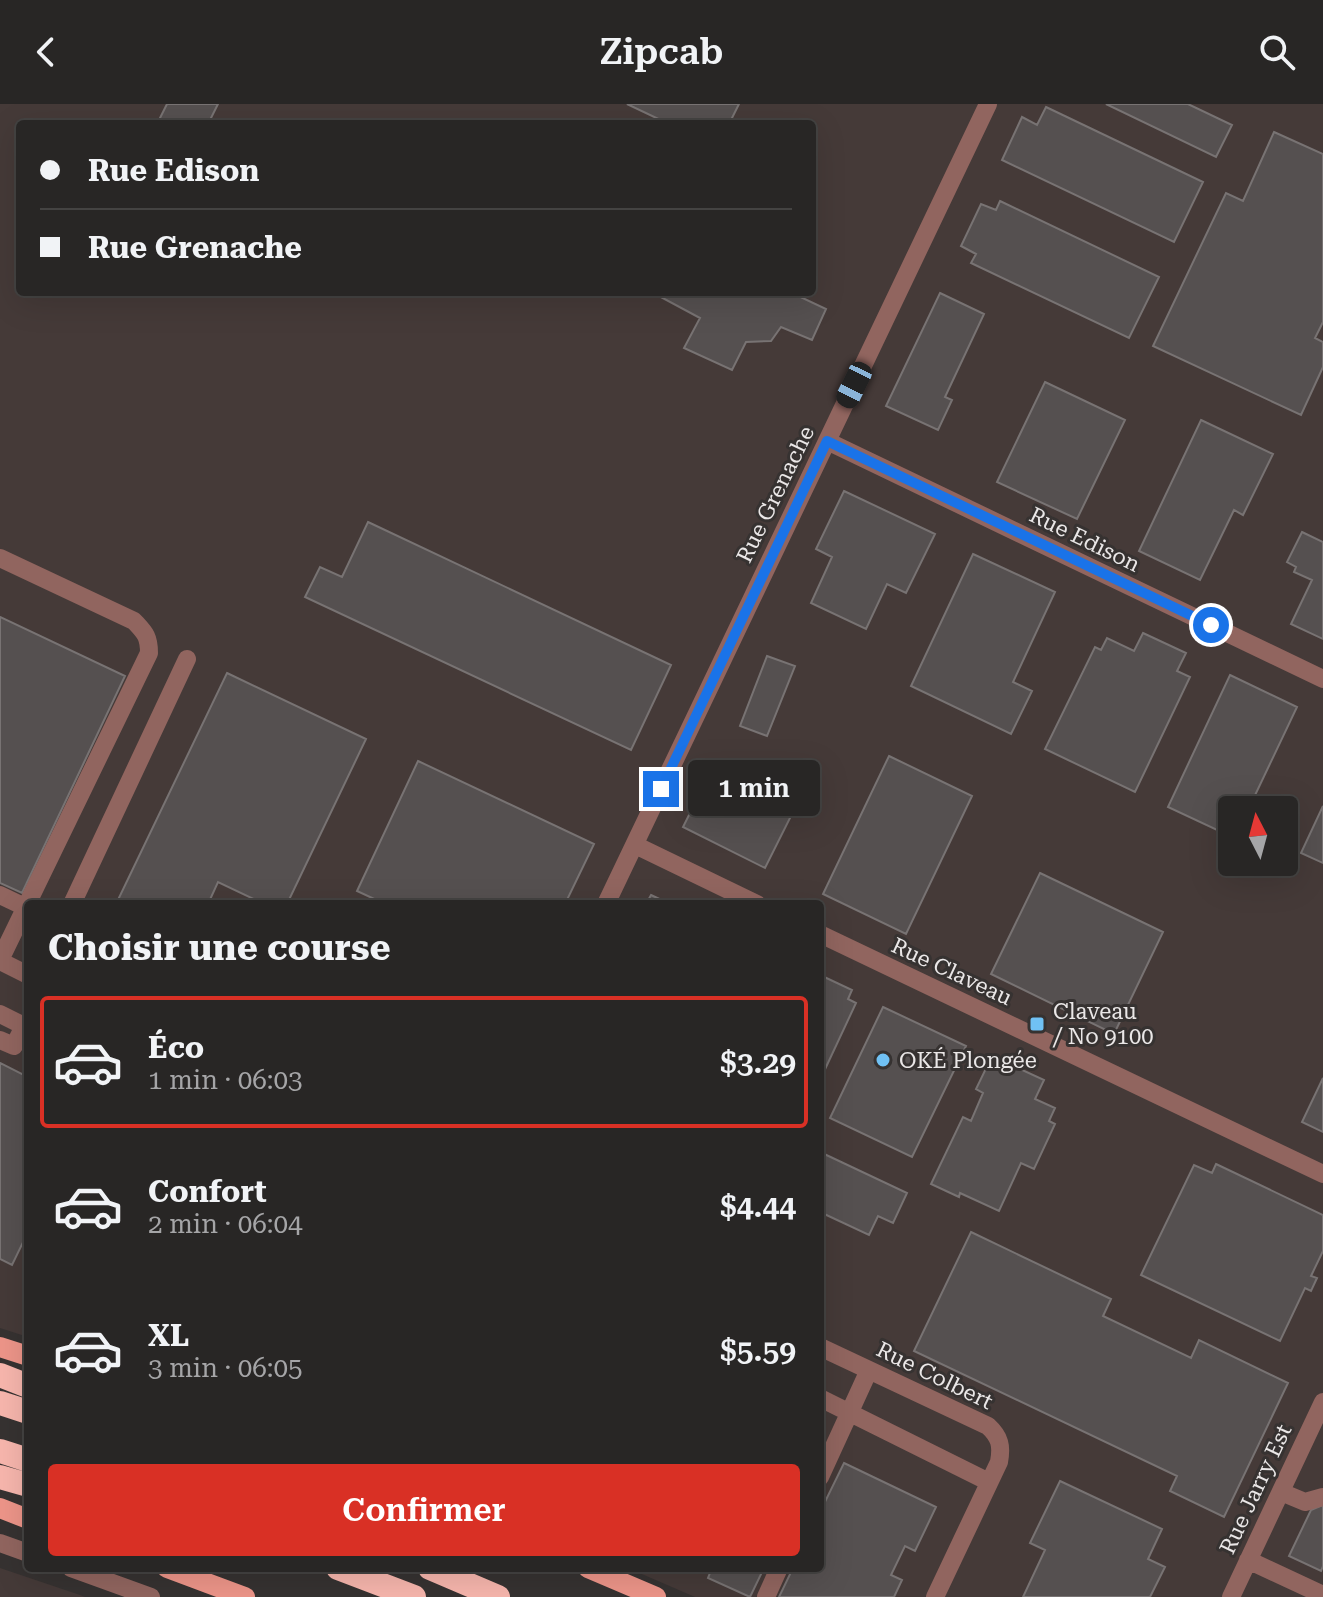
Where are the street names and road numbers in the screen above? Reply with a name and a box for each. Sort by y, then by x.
street label: Rue Grenache [732,422,819,567]
street label: Rue Edison [1026,502,1144,577]
street label: Rue Claveau [888,933,1016,1010]
street label: Rue Colbert [873,1337,997,1414]
street label: Rue Jarry Est [1215,1420,1296,1558]

